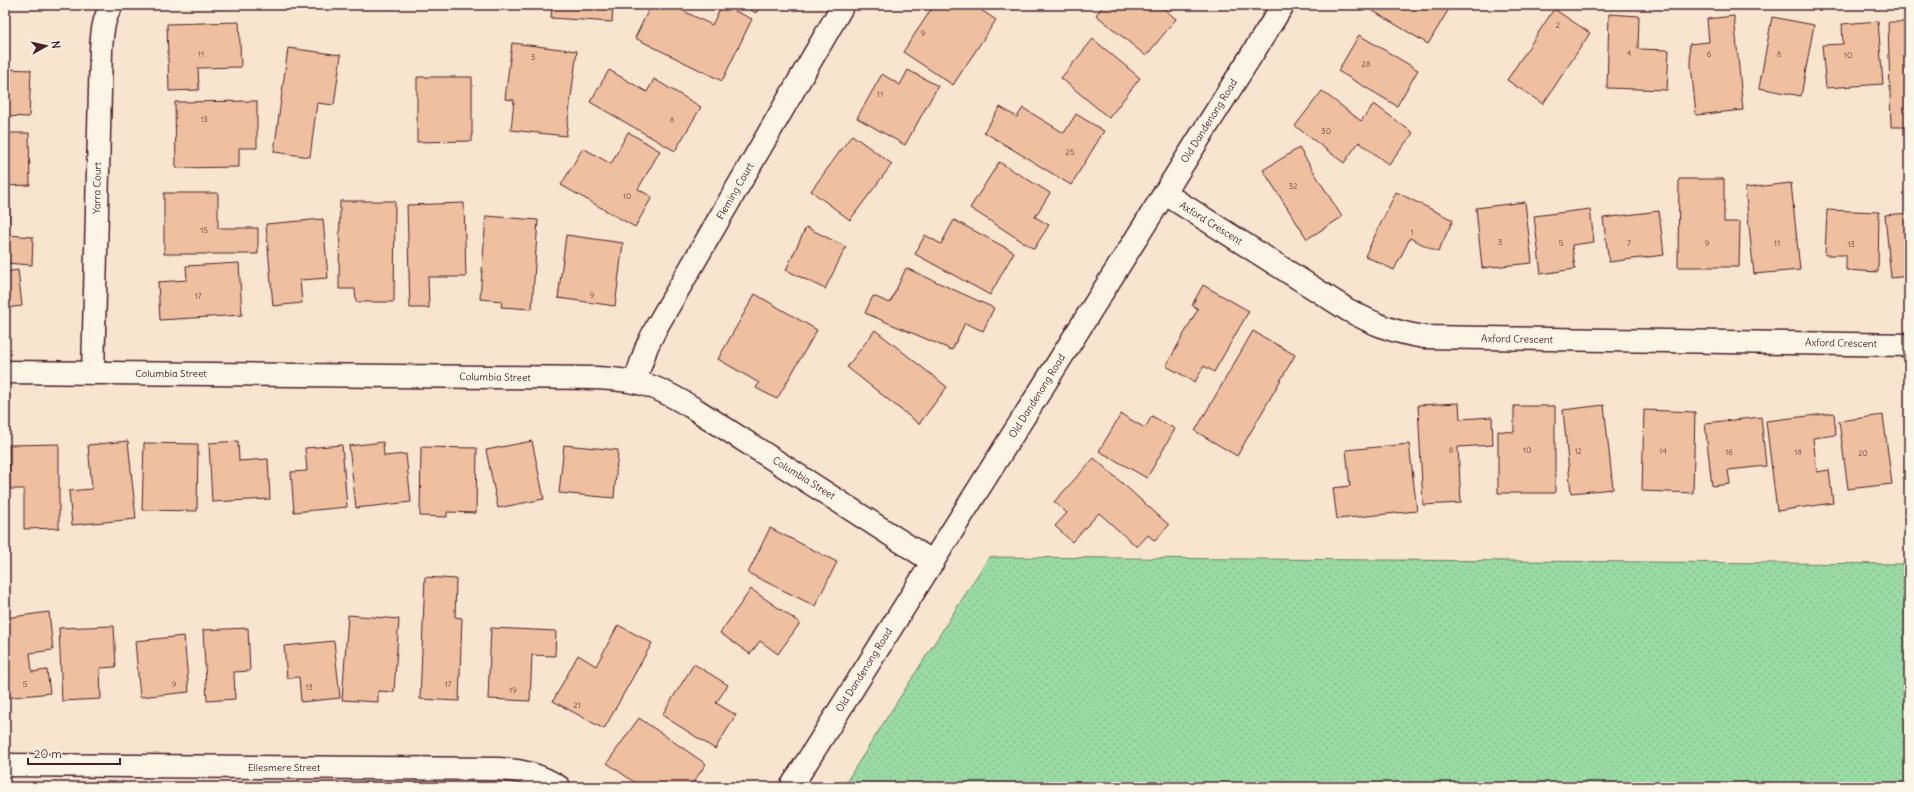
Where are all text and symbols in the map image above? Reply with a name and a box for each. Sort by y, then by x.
house number: 2 [1556,20,1561,30]
north arrow [26,26,66,66]
house number: 9 [921,28,926,38]
text: N [48,40,63,49]
house number: 4 [1627,48,1632,58]
house number: 11 [198,49,204,59]
house number: 6 [1707,49,1712,59]
house number: 8 [1777,49,1782,59]
house number: 10 [1844,50,1852,60]
house number: 3 [531,52,536,62]
house number: 28 [1362,59,1371,69]
street label: Old Dandenong Road [1178,76,1240,165]
house number: 11 [877,89,883,99]
house number: 13 [200,114,208,124]
house number: 8 [670,115,675,125]
house number: 30 [1321,126,1331,136]
house number: 25 [1066,147,1075,157]
street label: Fleming Court [714,160,757,222]
street label: Yarra Court [90,161,104,214]
house number: 32 [1289,181,1298,191]
house number: 10 [623,191,631,201]
street label: Axford Crescent [1177,198,1245,248]
house number: 15 [200,225,208,235]
house number: 1 [1410,227,1414,237]
house number: 3 [1498,237,1503,247]
house number: 5 [1559,238,1564,248]
house number: 7 [1627,238,1631,248]
house number: 9 [1705,238,1710,248]
house number: 11 [1774,238,1780,248]
house number: 13 [1847,239,1855,249]
house number: 9 [590,290,595,300]
house number: 17 [194,291,202,301]
street label: Axford Crescent [1481,332,1554,346]
street label: Axford Crescent [1805,336,1878,350]
street label: Old Dandenong Road [1006,351,1068,440]
street label: Columbia Street [135,367,207,380]
street label: Columbia Street [459,370,531,384]
house number: 8 [1449,445,1454,455]
house number: 10 [1523,445,1531,455]
house number: 12 [1574,446,1582,456]
house number: 14 [1659,446,1667,456]
house number: 16 [1725,447,1733,457]
house number: 18 [1794,447,1802,457]
house number: 20 [1858,448,1868,458]
street label: Columbia Street [770,454,838,503]
street label: Old Dandenong Road [833,625,895,714]
house number: 5 [23,679,28,689]
house number: 9 [172,679,177,689]
house number: 17 [444,679,452,689]
house number: 13 [305,682,313,692]
house number: 19 [509,685,517,695]
house number: 21 [573,700,581,710]
scale bar [28,740,120,766]
text: 20 m [34,746,62,761]
street label: Ellesmere Street [248,761,321,774]

